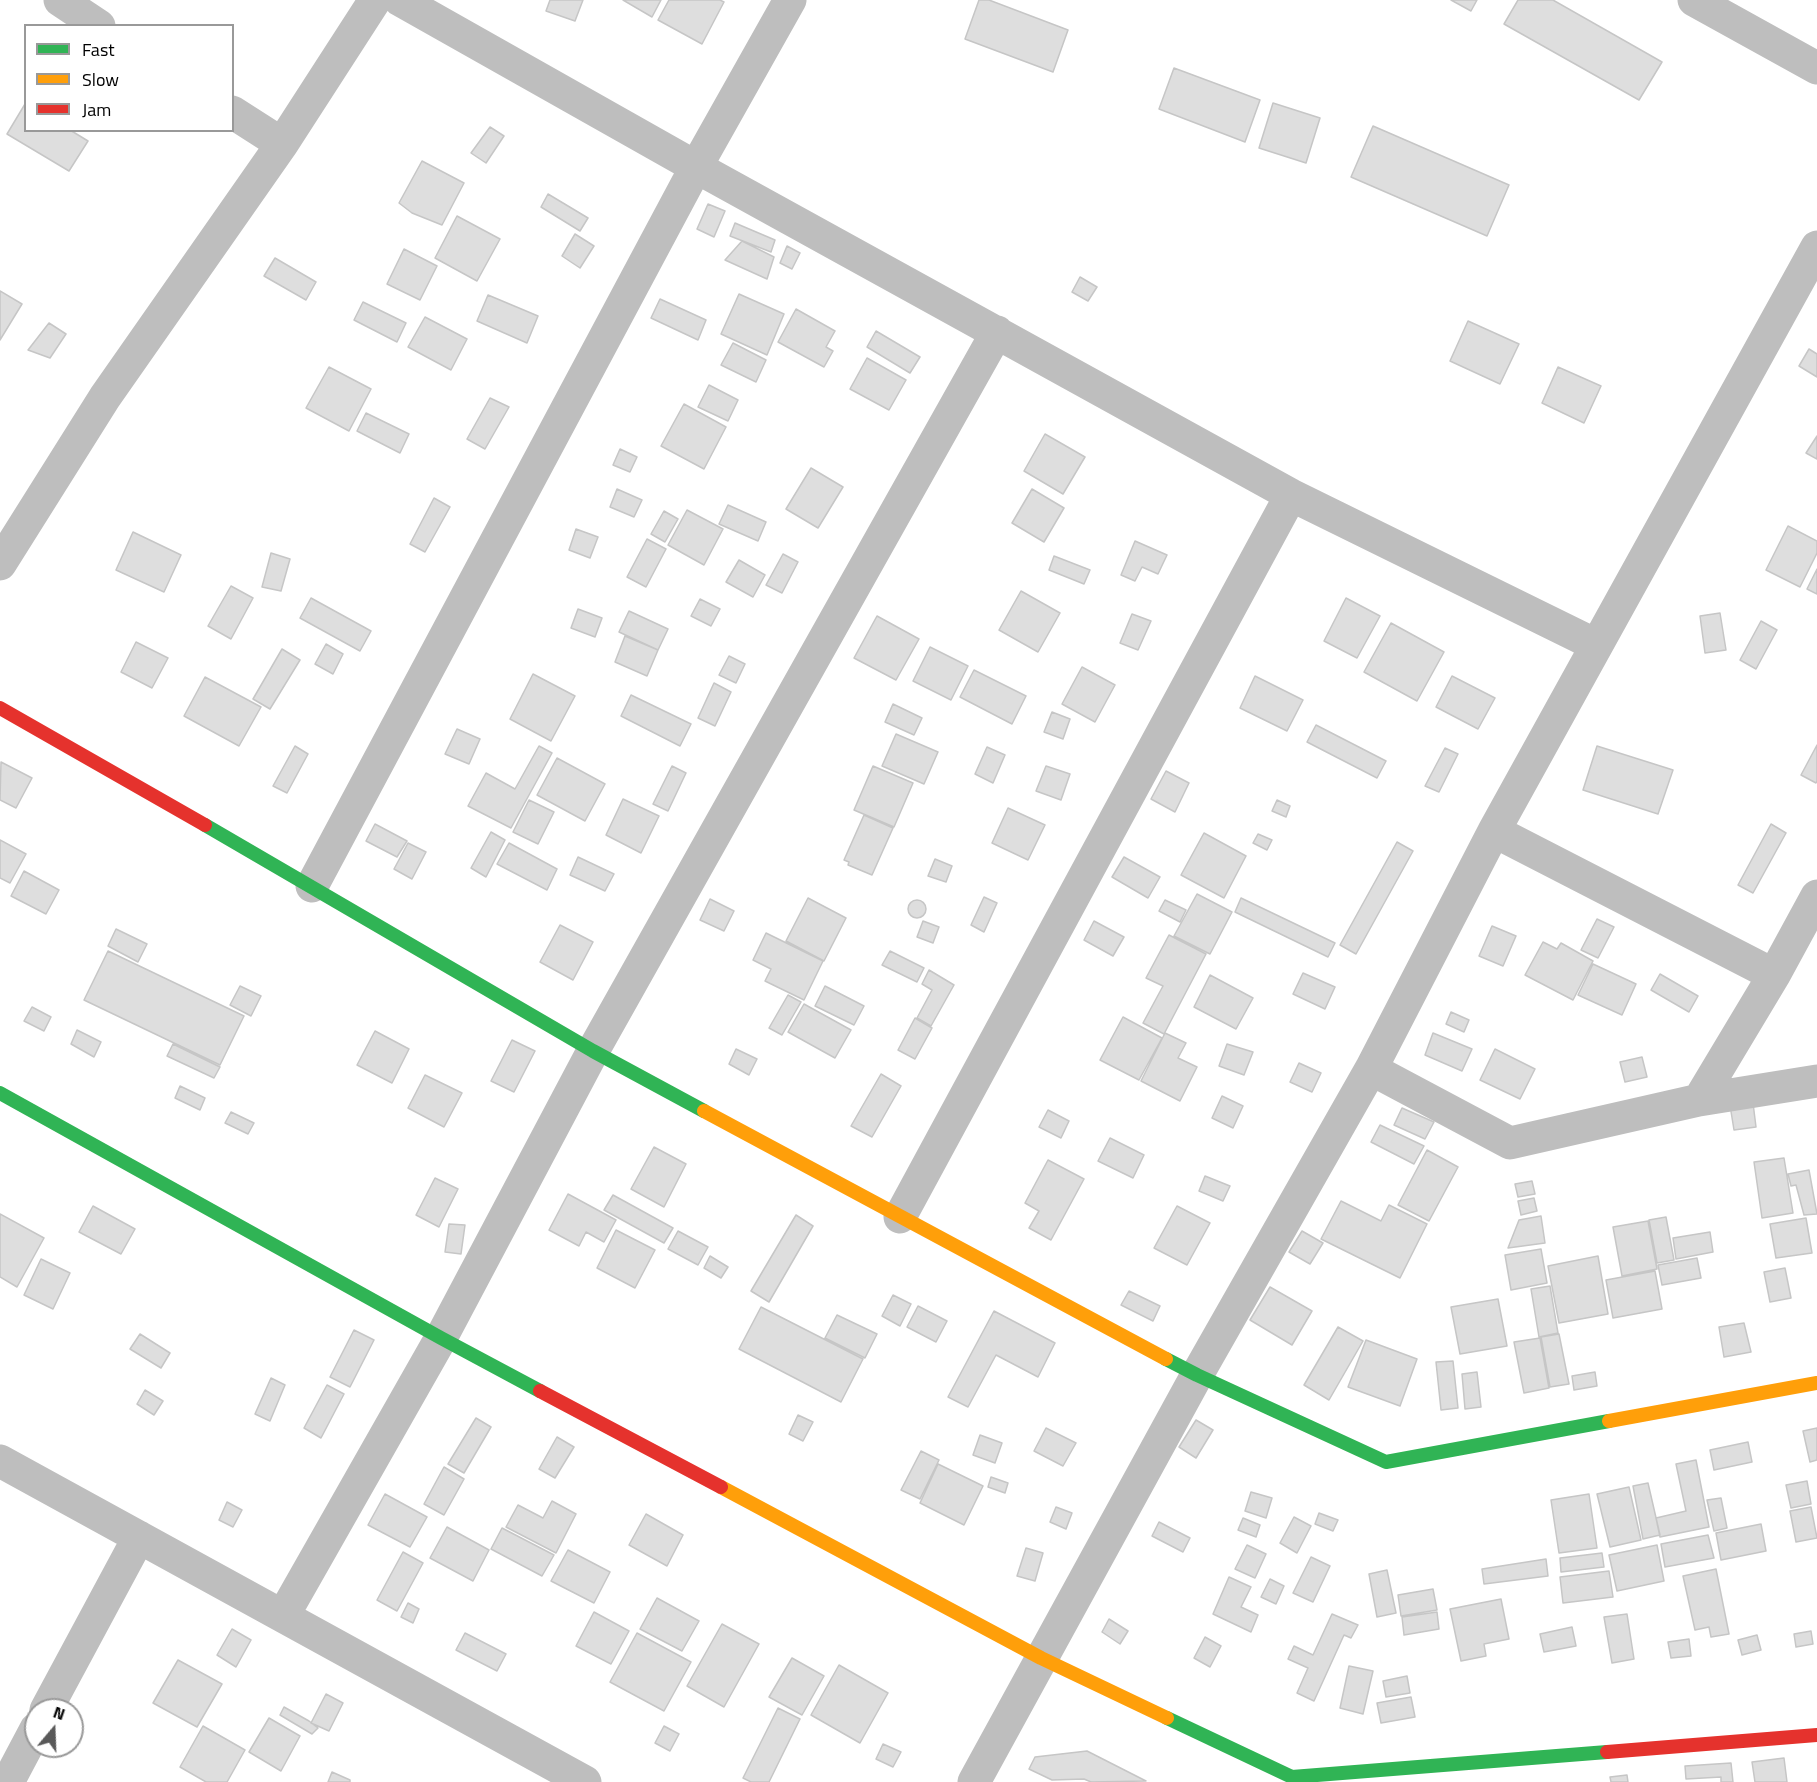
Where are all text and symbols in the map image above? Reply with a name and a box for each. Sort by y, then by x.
legend [24,24,234,132]
text: Fast [82,36,115,63]
text: Slow [82,66,119,93]
text: Jam [82,96,111,123]
north arrow [24,1698,84,1758]
text: N [50,1700,68,1726]

